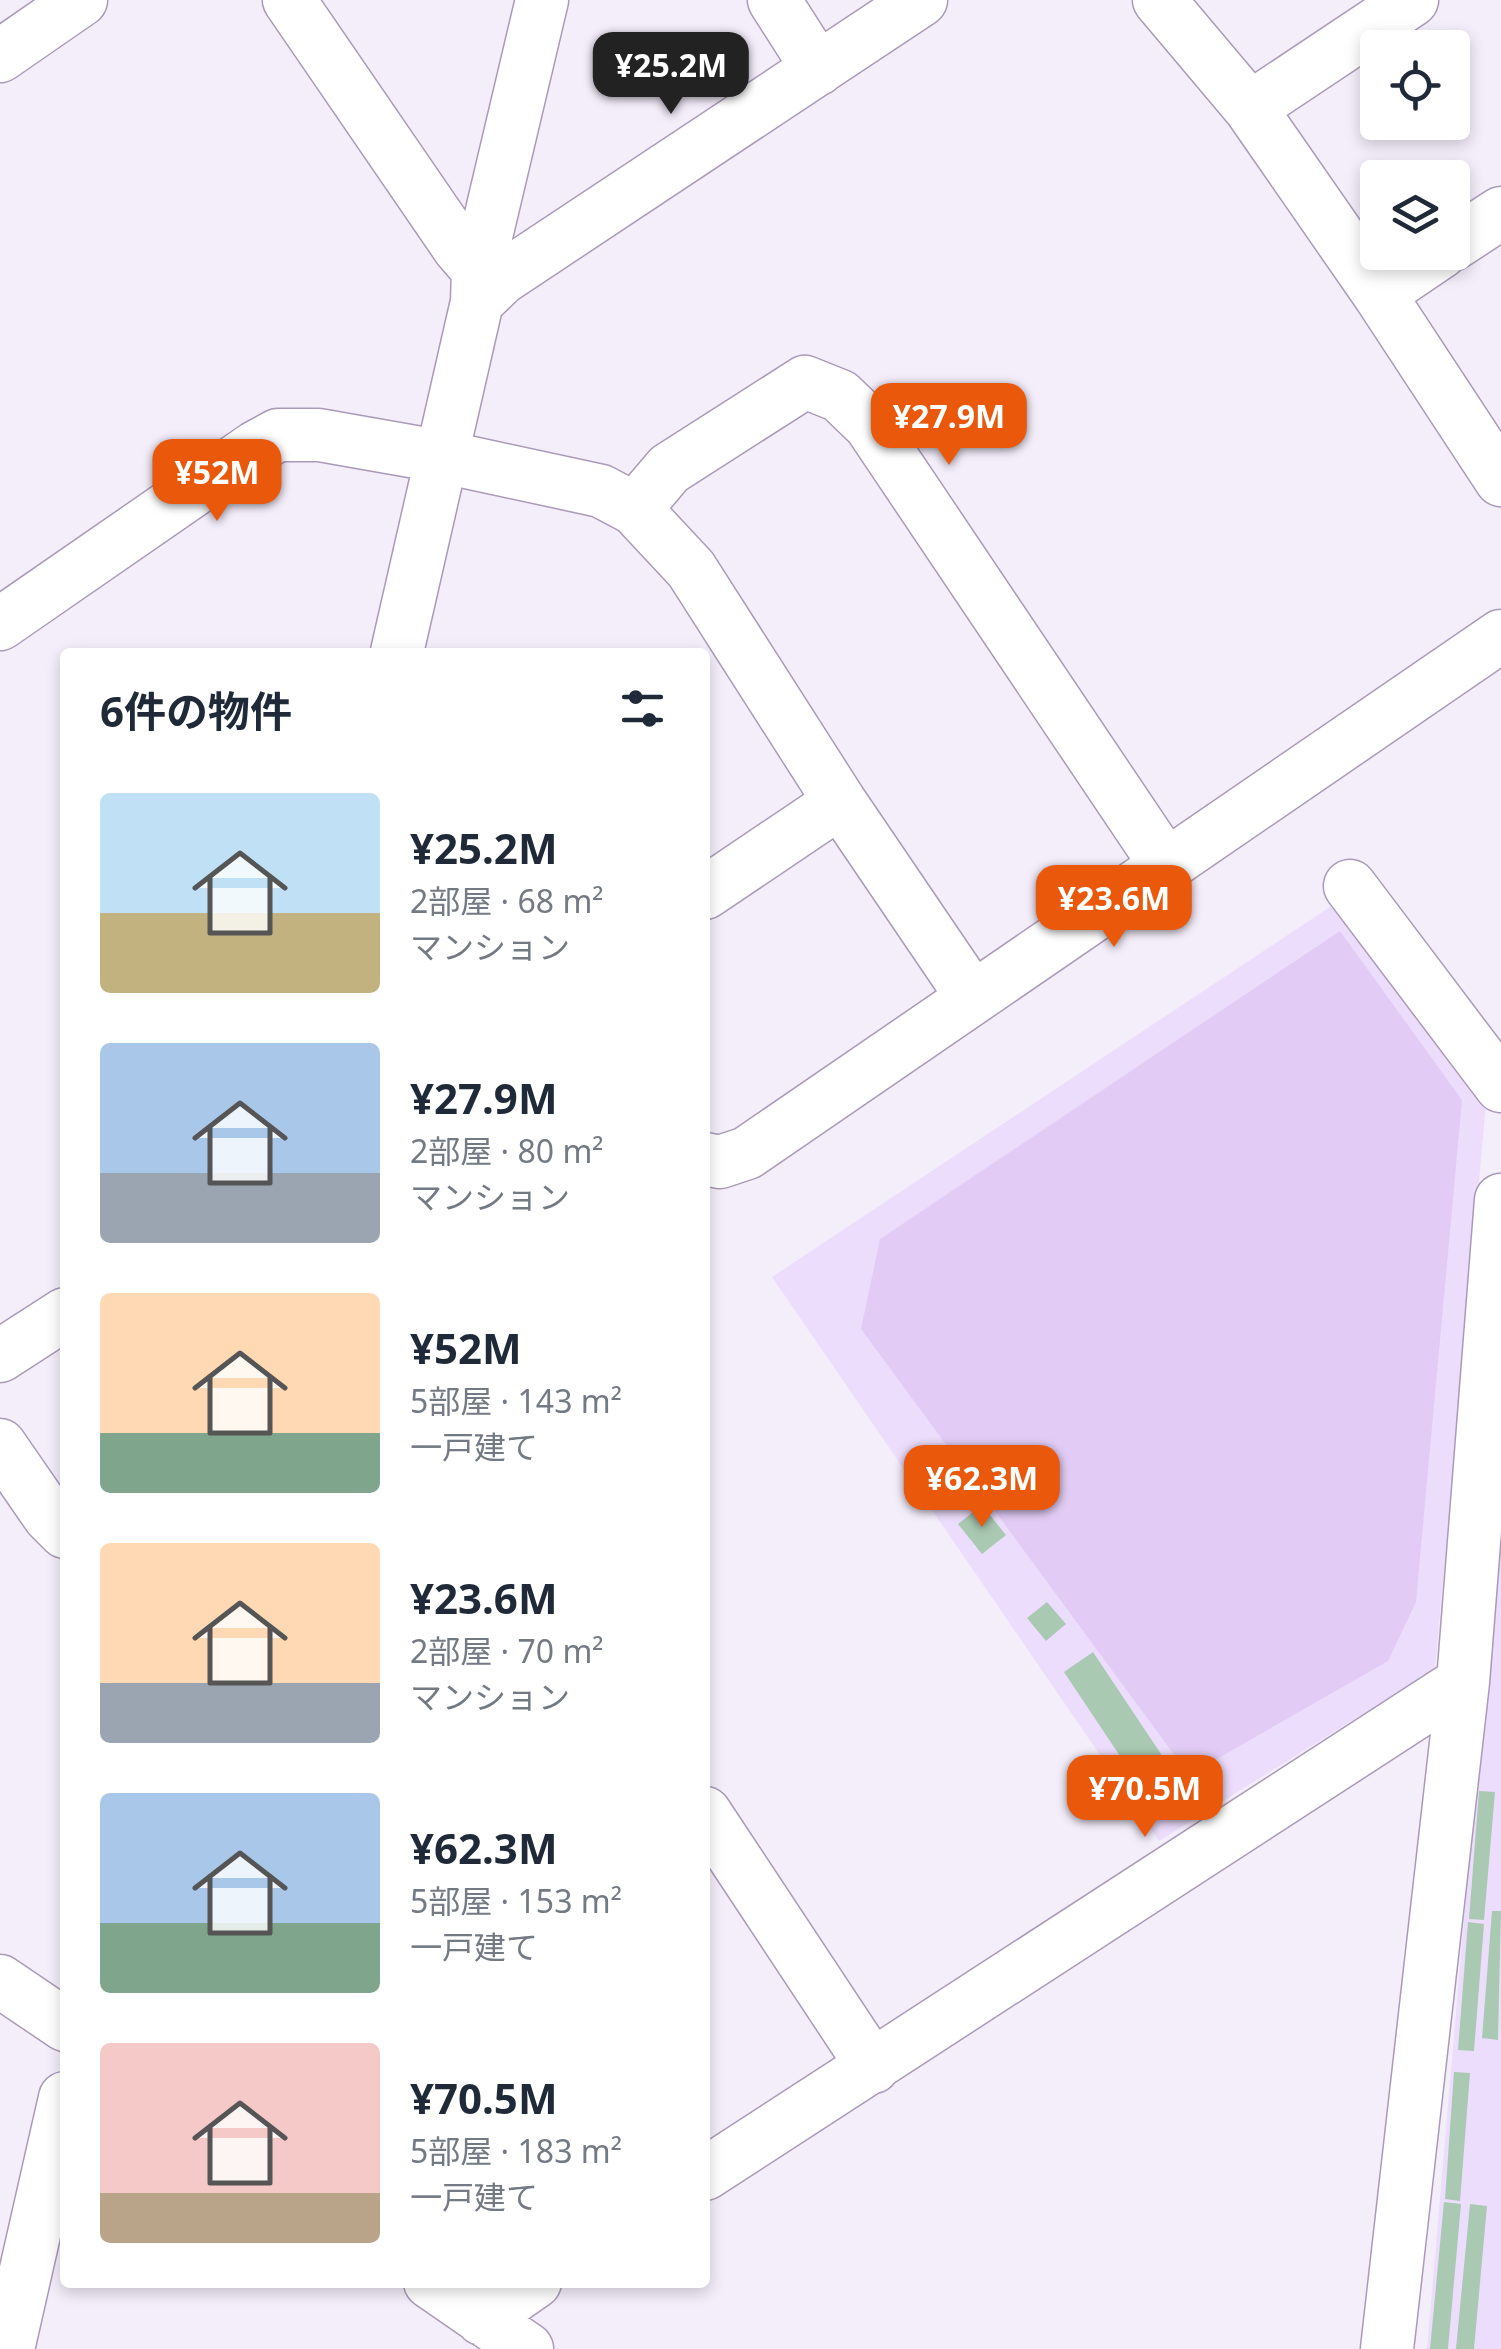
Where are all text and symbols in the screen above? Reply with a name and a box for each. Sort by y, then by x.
map controls [1360,30,1470,270]
button: locate [1360,30,1470,140]
pin: ¥25.2M [590,32,752,117]
text: ¥25.2M [615,43,727,86]
button: layers [1360,160,1470,270]
pin: ¥27.9M [868,383,1030,468]
text: ¥27.9M [893,394,1005,437]
pin: ¥52M [158,439,276,524]
text: ¥52M [174,450,260,493]
icon: filters [615,681,670,736]
text: 6件の物件 [100,682,292,739]
text: ¥25.2M [410,819,558,876]
icon: home [180,833,300,953]
pin: ¥23.6M [1033,865,1195,950]
text: ¥23.6M [1058,876,1170,919]
text: 2部屋 · 68 m² [410,879,604,922]
text: マンション [410,925,570,968]
text: ¥27.9M [410,1069,558,1126]
icon: home [180,1083,300,1203]
text: 2部屋 · 80 m² [410,1129,604,1172]
text: マンション [410,1175,570,1218]
text: ¥52M [410,1319,522,1376]
icon: home [180,1333,300,1453]
text: 5部屋 · 143 m² [410,1379,622,1422]
text: 一戸建て [410,1425,538,1468]
pin: ¥62.3M [901,1445,1063,1530]
text: ¥62.3M [926,1456,1038,1499]
text: ¥23.6M [410,1569,558,1626]
icon: home [180,1583,300,1703]
text: 2部屋 · 70 m² [410,1629,604,1672]
text: マンション [410,1675,570,1718]
pin: ¥70.5M [1064,1755,1226,1840]
text: ¥70.5M [1089,1766,1201,1809]
text: ¥62.3M [410,1819,558,1876]
icon: home [180,1833,300,1953]
text: 5部屋 · 153 m² [410,1879,622,1922]
text: 一戸建て [410,1925,538,1968]
text: ¥70.5M [410,2069,558,2126]
icon: home [180,2083,300,2203]
text: 5部屋 · 183 m² [410,2129,622,2172]
text: 一戸建て [410,2175,538,2218]

